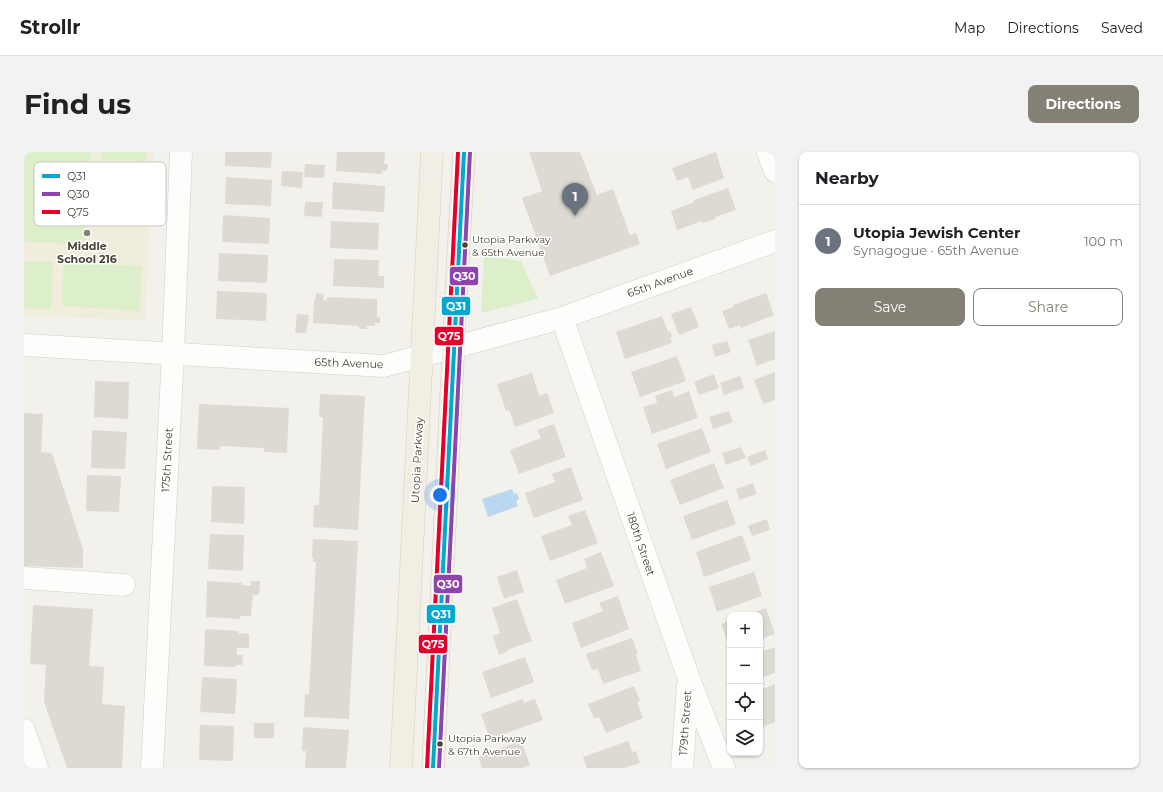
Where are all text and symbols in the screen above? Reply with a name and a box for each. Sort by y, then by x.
text: Strollr [20,16,81,39]
text: Map [954,19,985,37]
text: Directions [1007,19,1079,37]
text: Saved [1101,19,1143,37]
button: Directions [1028,85,1139,123]
text: Find us [24,87,131,121]
legend [34,162,166,226]
text: Nearby [815,168,879,188]
text: Q31 [67,169,86,183]
pin: 1 [562,183,588,216]
text: Q30 [67,187,90,201]
text: Q75 [67,205,89,219]
text: Utopia Jewish Center [853,223,1020,242]
marker: Middle School 216 [82,228,92,238]
place label: Utopia Parkway & 65th Avenue [472,233,551,259]
text: 1 [825,233,831,249]
text: 100 m [1084,233,1123,249]
place label: Middle School 216 [57,239,117,266]
marker: Utopia Parkway & 65th Avenue [460,240,470,250]
text: Synagogue · 65th Avenue [853,242,1019,258]
street label: 65th Avenue [625,263,695,300]
line badge: Q30 [449,266,479,286]
text: Q30 [452,269,476,283]
button: Save [815,288,965,326]
button: Share [973,288,1123,326]
line badge: Q31 [441,296,471,316]
text: Q31 [446,299,466,313]
line badge: Q75 [434,326,464,346]
text: Q75 [438,329,461,343]
street label: 65th Avenue [314,355,384,371]
street label: Utopia Parkway [408,417,426,503]
street label: 175th Street [158,427,176,493]
your location [430,485,450,505]
street label: 180th Street [624,510,659,578]
line badge: Q30 [433,574,463,594]
text: Q30 [436,577,460,591]
line badge: Q31 [426,604,456,624]
text: Q31 [431,607,451,621]
map controls [727,612,763,756]
button: + [727,612,763,648]
line badge: Q75 [418,634,448,654]
text: Q75 [422,637,445,651]
button: − [727,648,763,684]
button: locate [727,684,763,720]
street label: 179th Street [676,689,694,756]
button: layers [727,720,763,756]
place label: Utopia Parkway & 67th Avenue [448,732,527,758]
marker: Utopia Parkway & 67th Avenue [435,739,445,749]

